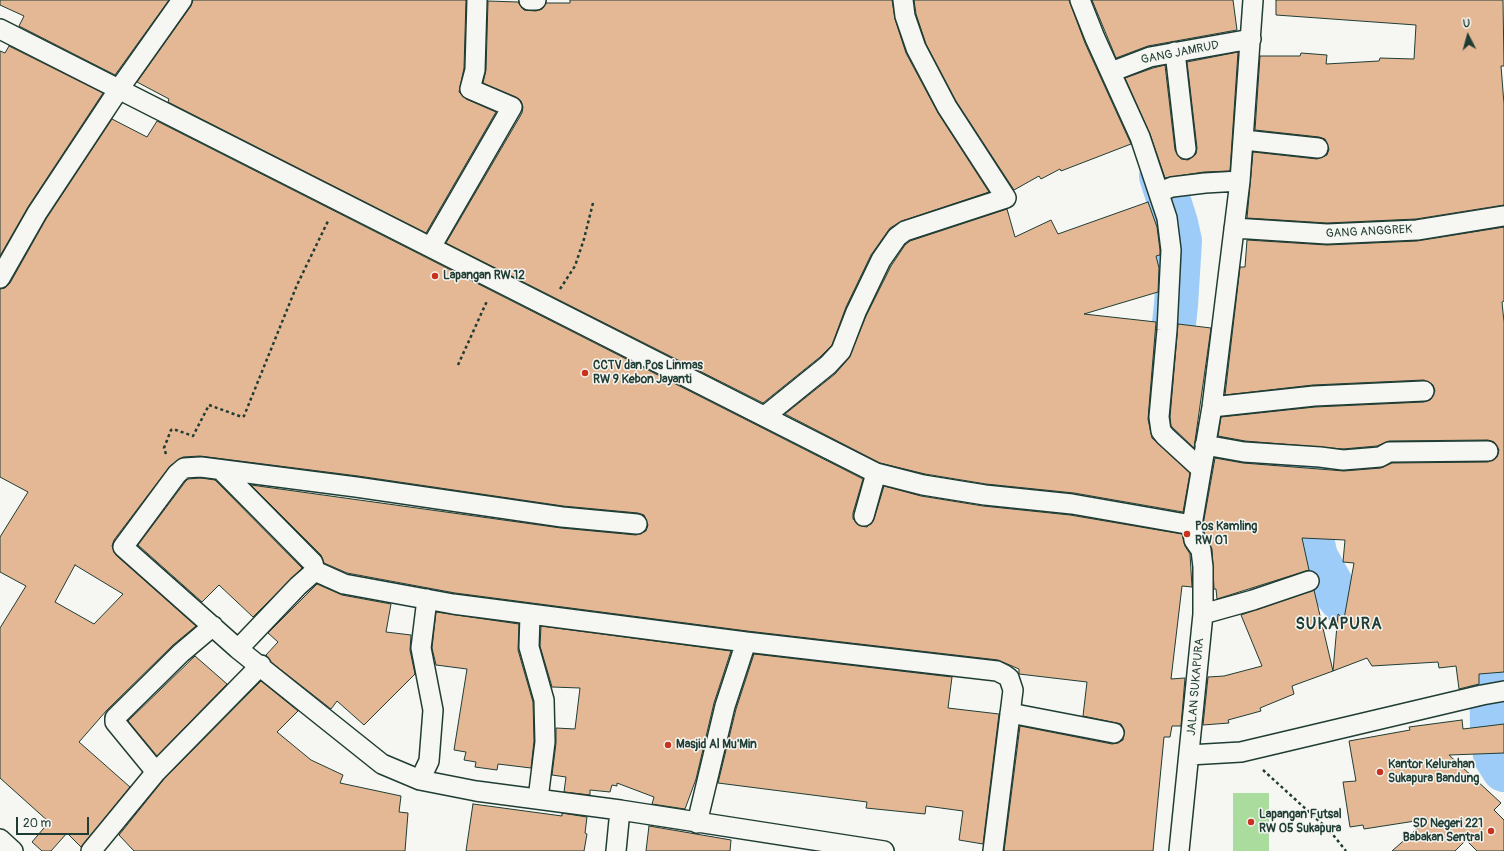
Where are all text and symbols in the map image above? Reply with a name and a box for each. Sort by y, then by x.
north arrow [1448,16,1488,56]
text: U [1462,17,1471,30]
street label: GANG JAMRUD [1140,38,1220,68]
street label: GANG ANGGREK [1325,223,1413,241]
place label: Lapangan RW 12 [443,269,525,283]
marker: Lapangan RW 12 [430,271,440,281]
place label: CCTV dan Pos Linmas RW 9 Kebon Jayanti [593,359,703,387]
marker: CCTV dan Pos Linmas RW 9 Kebon Jayanti [580,368,590,378]
place label: Pos Kamling RW 01 [1195,520,1257,548]
marker: Pos Kamling RW 01 [1182,529,1192,539]
district label: SUKAPURA [1295,615,1383,635]
street label: JALAN SUKAPURA [1185,638,1207,736]
place label: Masjid Al Mu'Min [676,738,757,752]
marker: Masjid Al Mu'Min [663,740,673,750]
place label: Kantor Kelurahan Sukapura Bandung [1388,758,1479,786]
marker: Kantor Kelurahan Sukapura Bandung [1375,767,1385,777]
place label: Lapangan Futsal RW 05 Sukapura [1259,808,1342,836]
scale bar [18,809,91,835]
text: 20 m [23,816,51,831]
marker: Lapangan Futsal RW 05 Sukapura [1246,817,1256,827]
place label: SD Negeri 221 Babakan Sentral [1403,817,1483,845]
marker: SD Negeri 221 Babakan Sentral [1486,826,1496,836]

